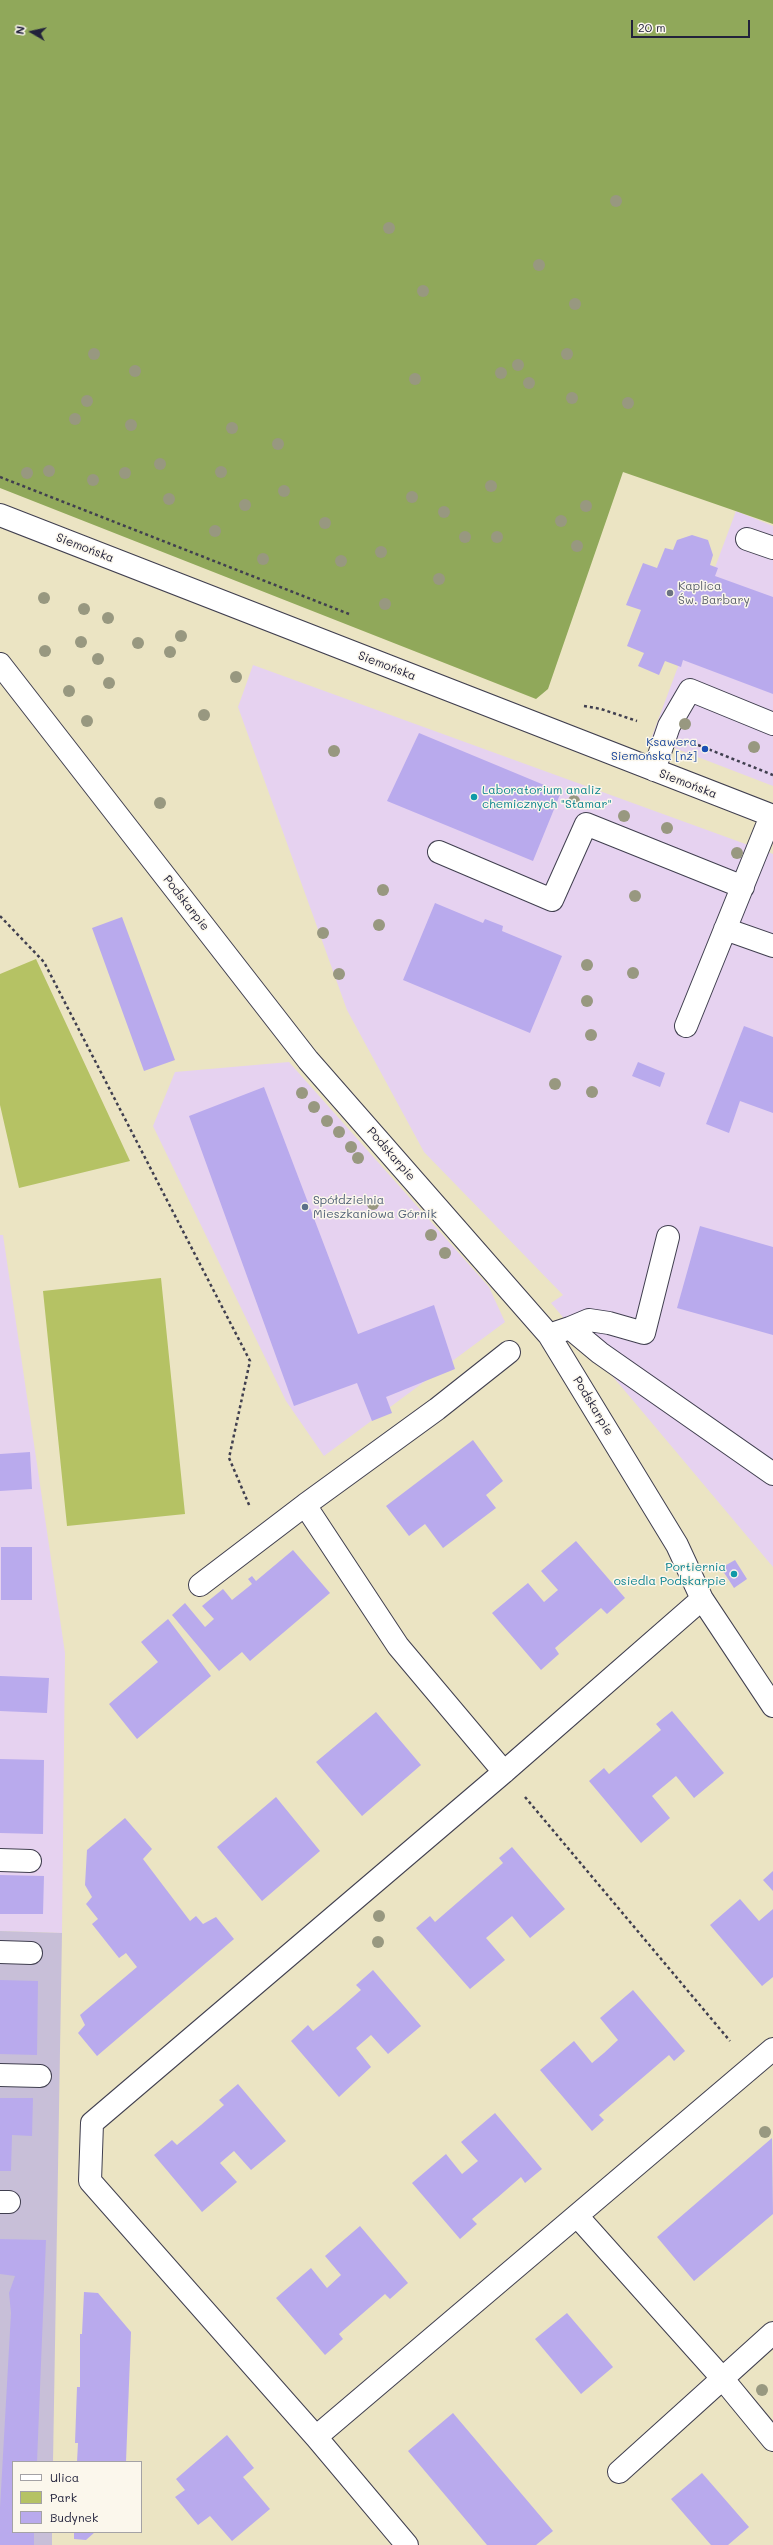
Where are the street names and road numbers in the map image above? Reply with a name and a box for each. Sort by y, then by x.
street label: Siemońska [54,530,116,566]
street label: Siemońska [356,648,418,684]
street label: Siemońska [657,766,719,802]
street label: Podskarpie [160,872,212,934]
street label: Podskarpie [364,1124,418,1184]
street label: Podskarpie [570,1374,616,1438]

